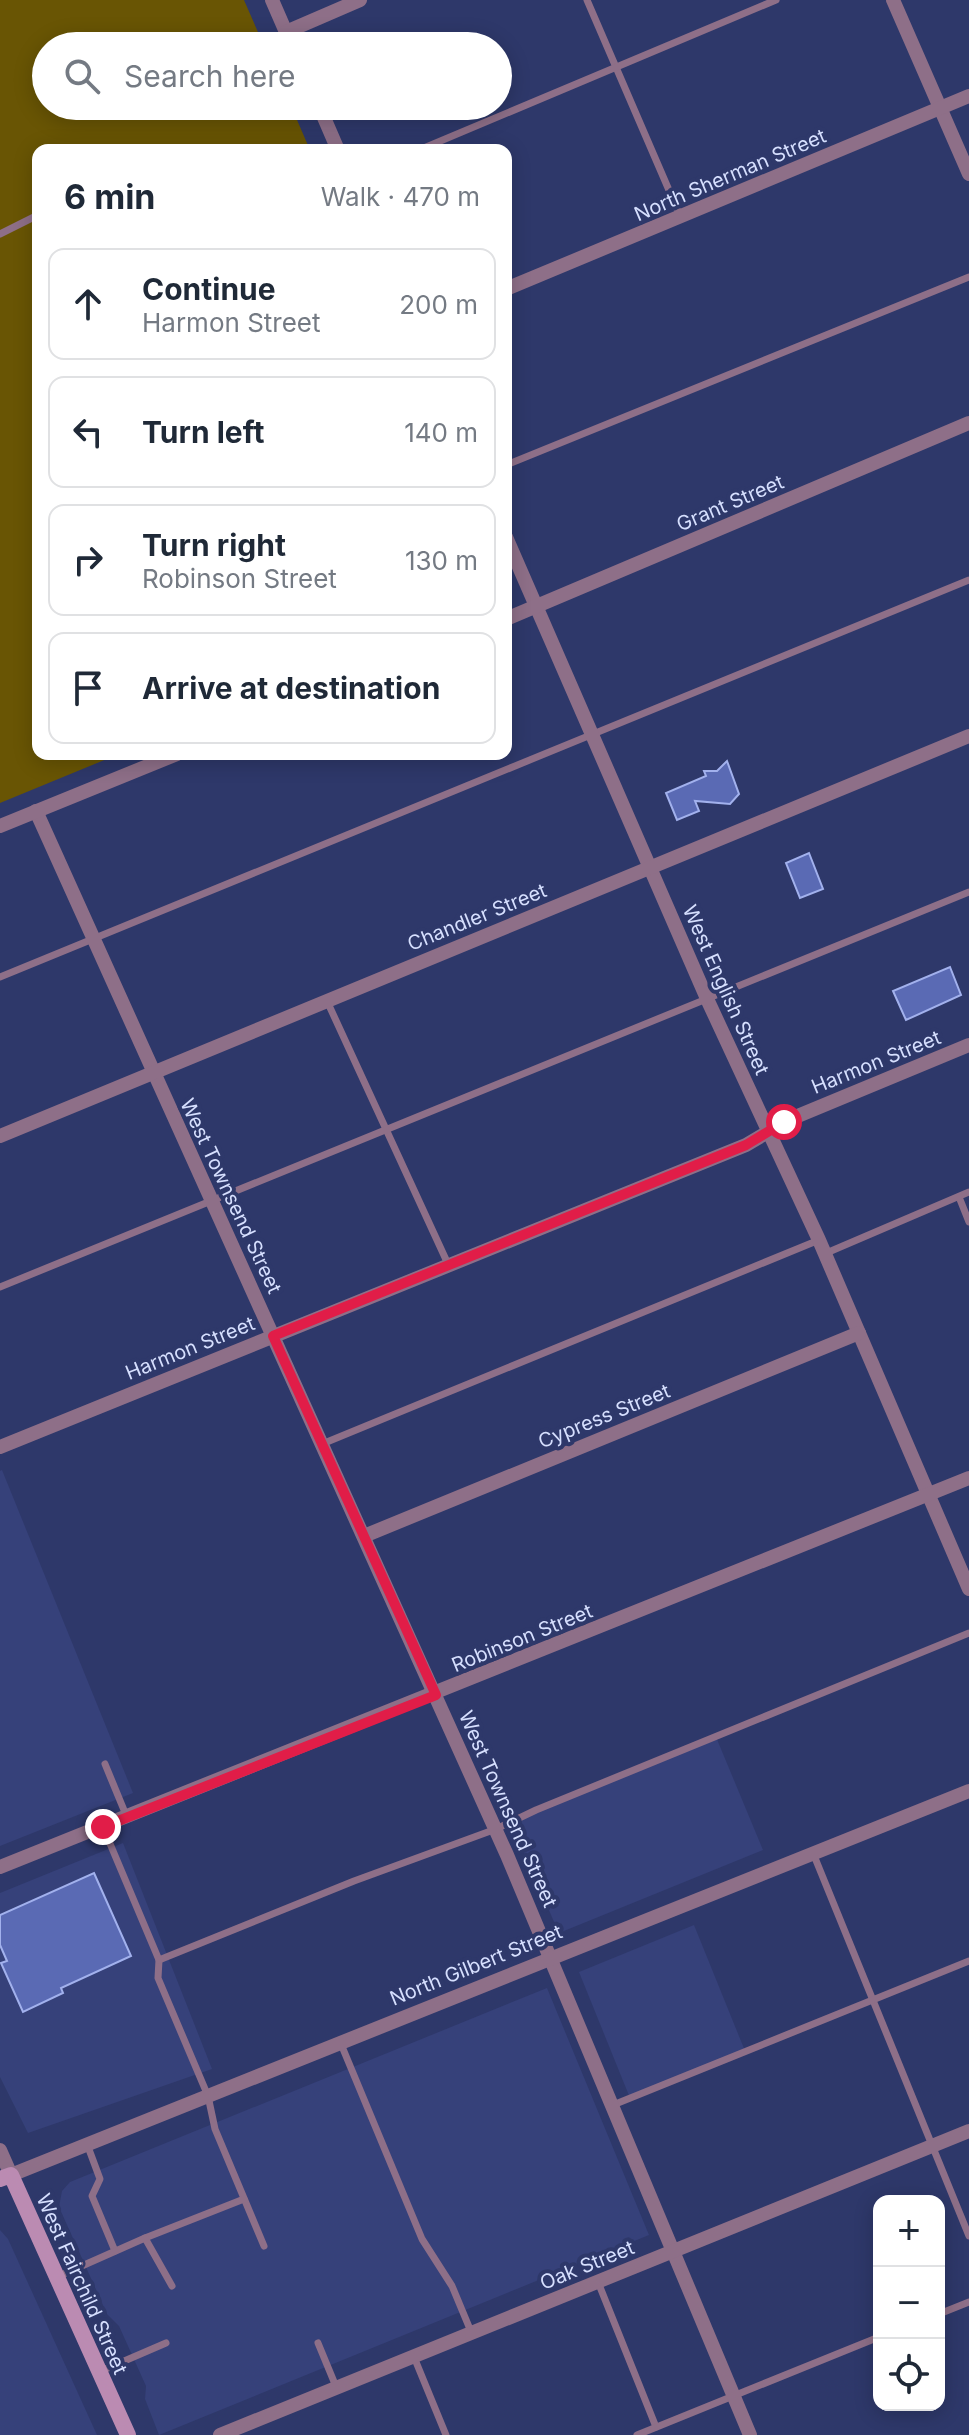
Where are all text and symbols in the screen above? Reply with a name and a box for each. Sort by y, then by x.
search box [32,32,512,120]
icon: search [60,54,104,98]
text: Search here [124,58,296,94]
street label: North Sherman Street [631,124,830,226]
text: 6 min [64,176,156,217]
text: Walk · 470 m [321,181,480,212]
text: Continue [142,271,276,307]
icon: ahead [66,282,110,326]
text: 200 m [399,289,478,320]
text: Harmon Street [142,307,321,338]
icon: left [66,410,110,454]
text: Turn left [142,414,264,450]
text: 140 m [404,417,478,448]
street label: Grant Street [673,469,788,536]
text: Turn right [142,527,286,563]
icon: right [66,538,110,582]
text: 130 m [405,545,478,576]
text: Robinson Street [142,563,337,594]
icon: arrive [66,666,110,710]
text: Arrive at destination [142,670,440,706]
street label: Chandler Street [404,878,550,956]
street label: West English Street [678,901,774,1079]
street label: Harmon Street [808,1025,945,1099]
street label: West Townsend Street [175,1095,287,1298]
route start [766,1104,802,1140]
street label: Harmon Street [122,1311,259,1385]
street label: Cypress Street [535,1378,674,1453]
street label: Robinson Street [448,1599,596,1677]
street label: West Townsend Street [454,1707,562,1911]
route end [85,1809,121,1845]
street label: North Gilbert Street [386,1919,566,2011]
street label: West Fairchild Street [31,2190,133,2378]
map controls [873,2195,945,2411]
button: + [873,2195,945,2267]
street label: Oak Street [536,2235,638,2295]
button: − [873,2267,945,2339]
button: locate [873,2339,945,2411]

